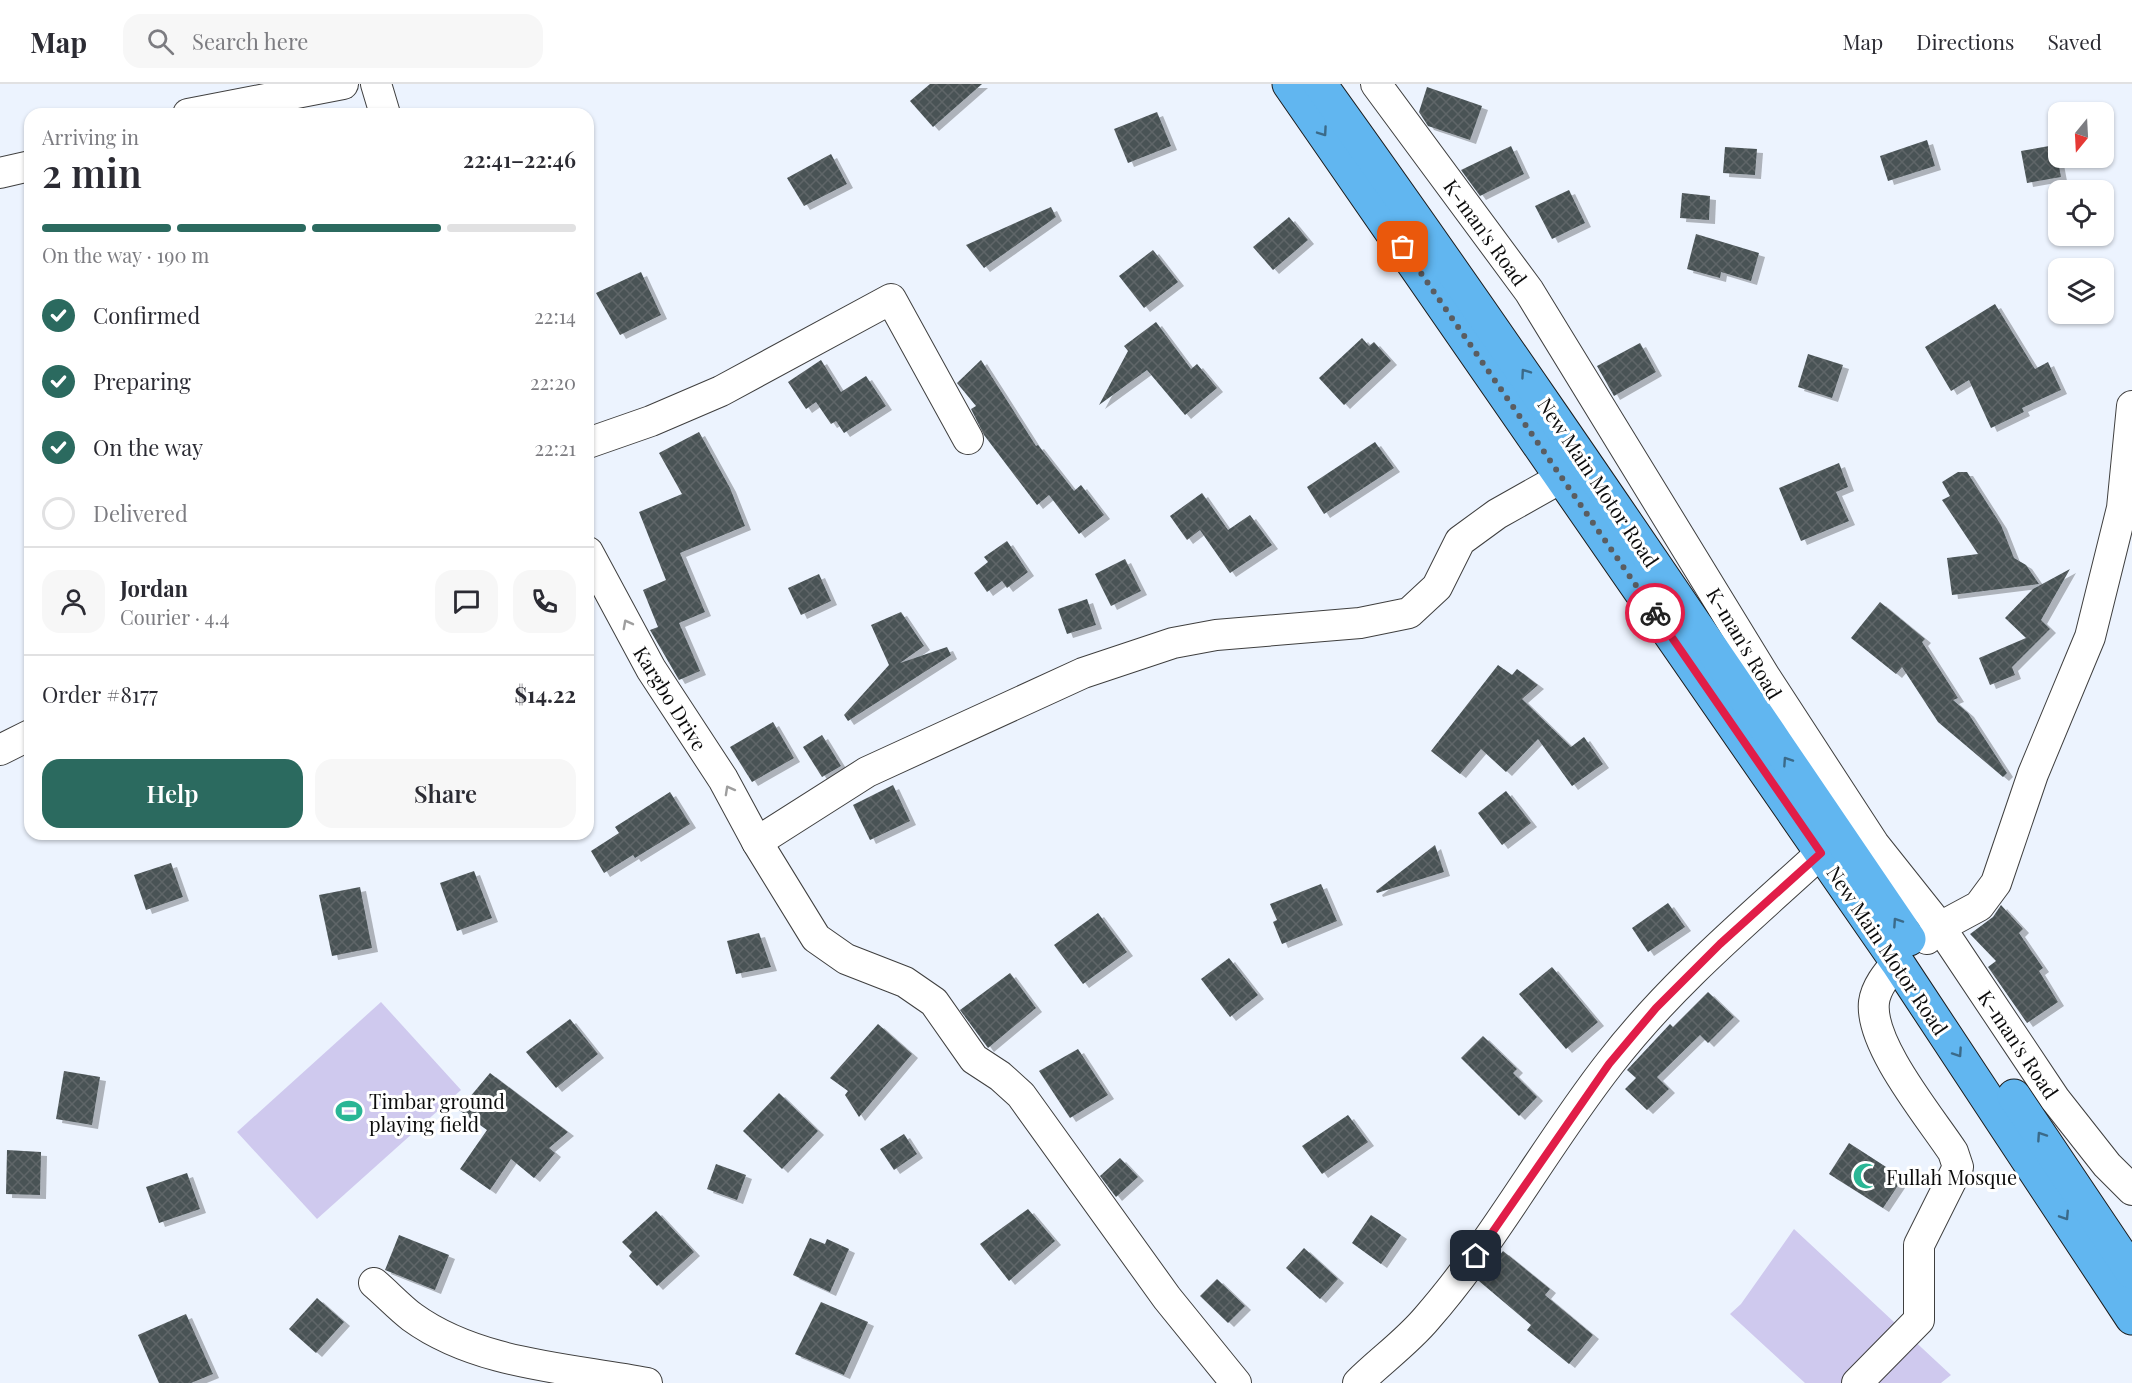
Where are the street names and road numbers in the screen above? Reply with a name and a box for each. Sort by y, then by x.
street label: K-man's Road [1438,173,1534,291]
street label: New Main Motor Road [1532,392,1666,572]
street label: K-man's Road [1701,582,1789,704]
street label: Kargbo Drive [628,641,714,755]
street label: New Main Motor Road [1821,860,1955,1040]
street label: K-man's Road [1973,984,2065,1104]

